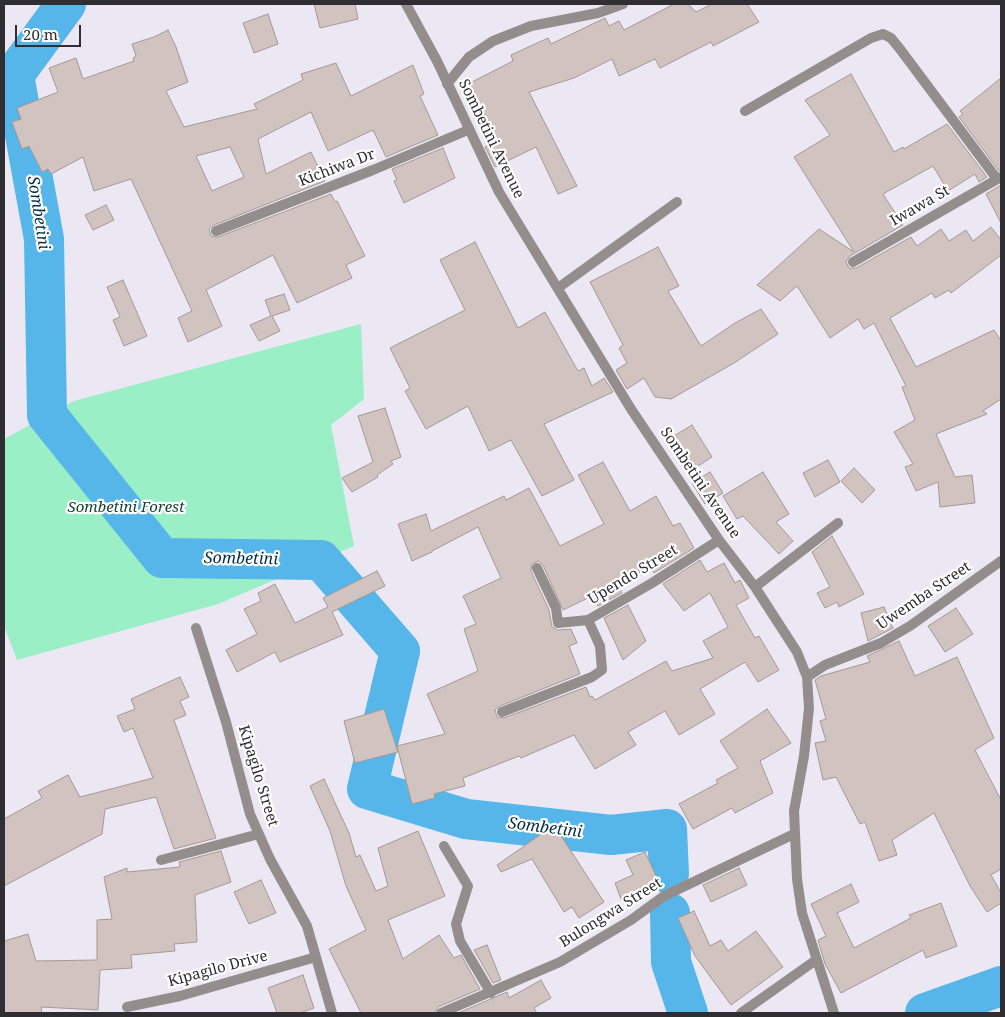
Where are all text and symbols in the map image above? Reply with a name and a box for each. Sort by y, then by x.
scale bar [18,15,84,47]
text: 20 m [23,24,58,44]
street label: Sombetini Avenue [454,77,528,201]
street label: Kichiwa Dr [296,145,378,191]
water label: Sombetini [23,175,53,251]
street label: Iwawa St [887,182,953,230]
street label: Sombetini Avenue [656,424,744,542]
park label: Sombetini Forest [67,499,185,517]
street label: Upendo Street [585,541,681,609]
water label: Sombetini [204,549,278,569]
street label: Uwemba Street [874,558,974,634]
street label: Kipagilo Street [234,723,282,829]
water label: Sombetini [507,814,583,842]
street label: Bulongwa Street [556,874,666,952]
street label: Kipagilo Drive [166,947,270,991]

